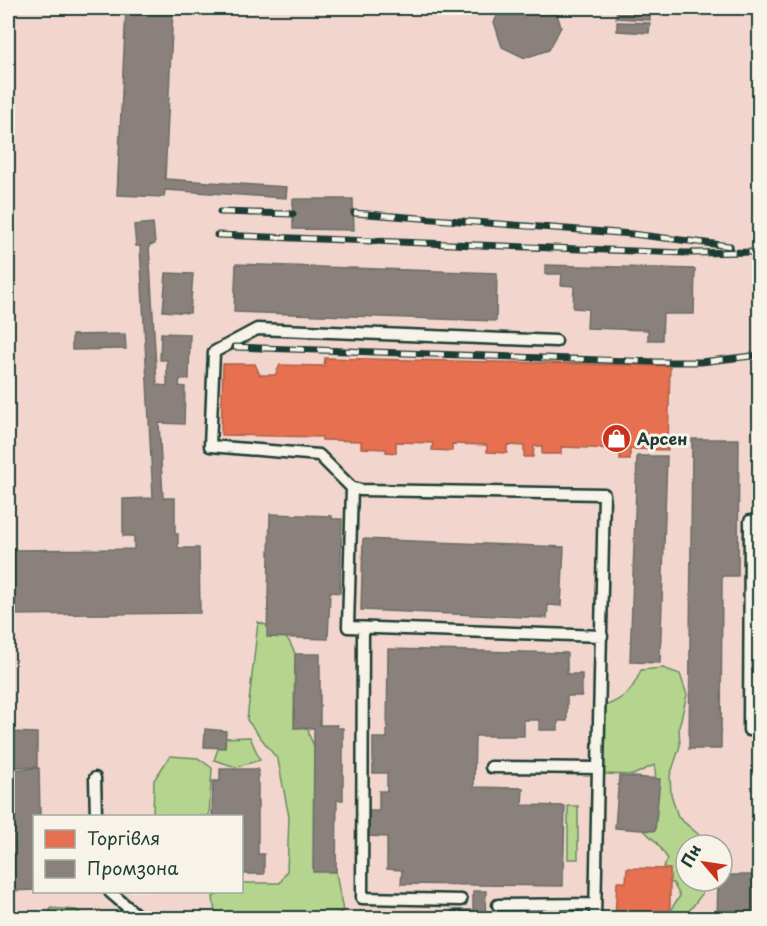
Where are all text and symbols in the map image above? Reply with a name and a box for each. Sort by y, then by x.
shop icon: Арсен [600,422,632,454]
place label: Арсен [637,426,687,450]
legend [33,815,243,893]
text: Торгівля [87,824,160,851]
north arrow [674,833,734,893]
text: Пн [674,839,706,871]
text: Промзона [87,854,179,881]

